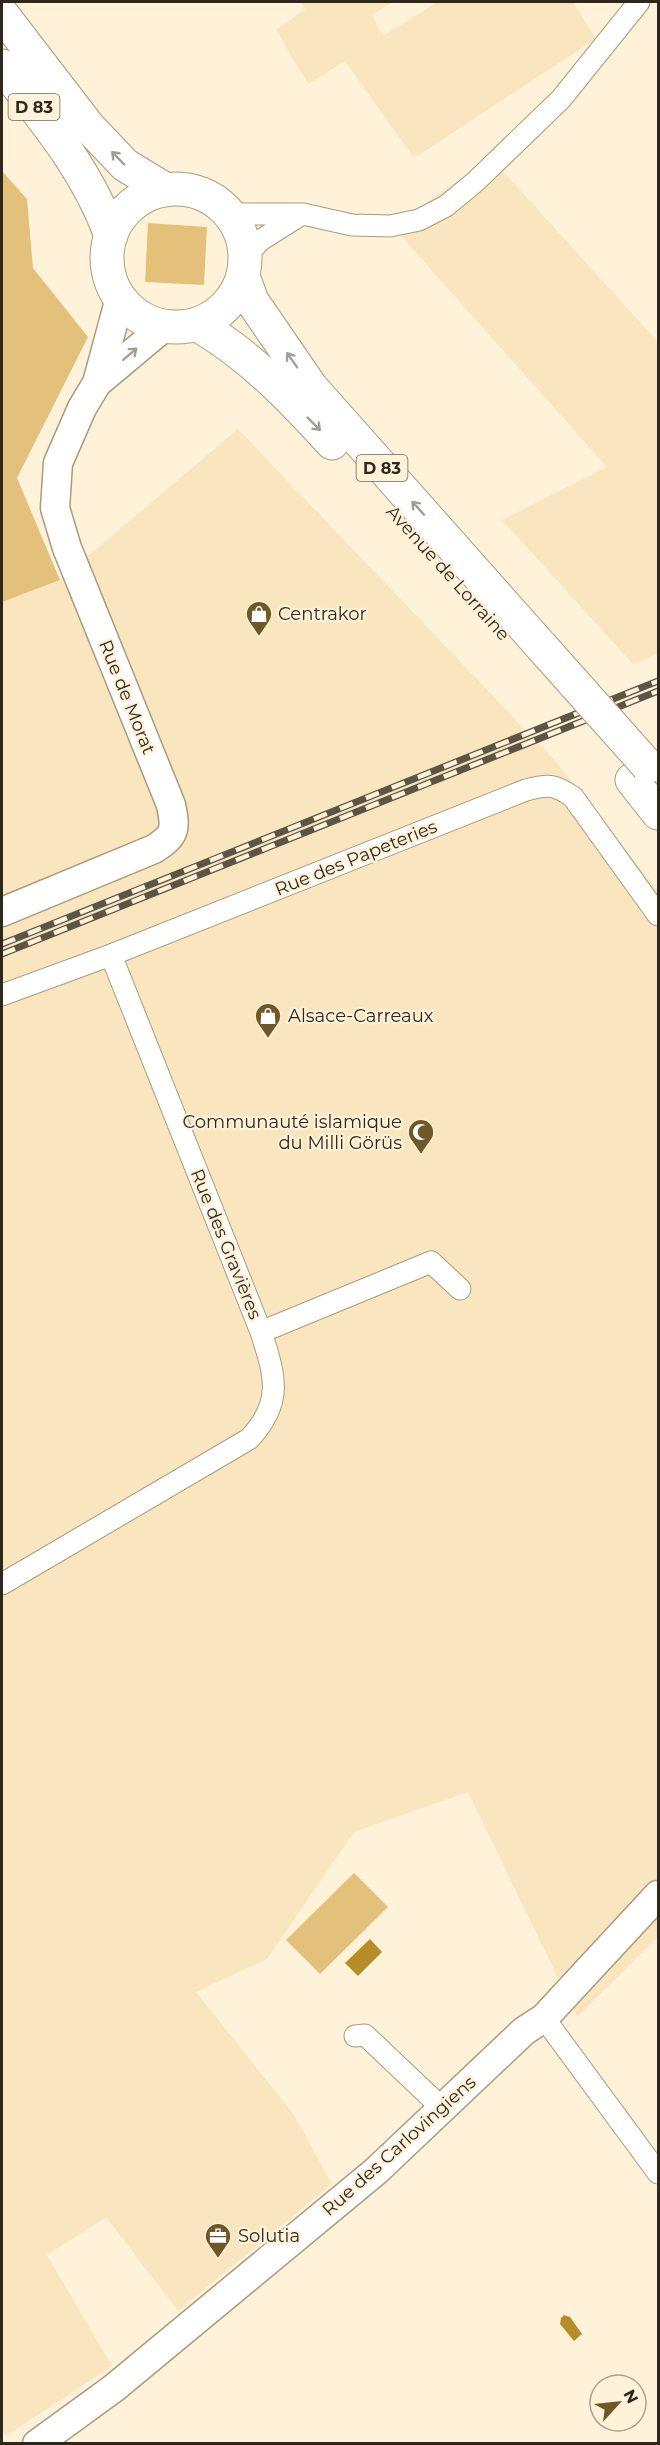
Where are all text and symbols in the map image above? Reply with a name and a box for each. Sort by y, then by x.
road number: D 83 [9,94,60,120]
one-way arrow [111,150,125,165]
one-way arrow [122,347,137,361]
one-way arrow [285,353,298,369]
one-way arrow [306,417,321,432]
road number: D 83 [356,455,407,481]
street label: Avenue de Lorraine [382,501,515,645]
one-way arrow [411,501,425,516]
shop icon: Centrakor [244,599,274,637]
place label: Centrakor [278,603,367,625]
street label: Rue de Morat [94,637,160,757]
street label: Rue des Papeteries [272,815,441,901]
shop icon: Alsace-Carreaux [253,1001,283,1039]
place label: Alsace-Carreaux [288,1005,434,1027]
place label: Communauté islamique du Milli Görüs [182,1111,402,1154]
mosque icon: Communauté islamique du Milli Görüs [406,1117,436,1155]
street label: Rue des Gravières [186,1166,266,1323]
street label: Rue des Carlovingiens [318,2071,481,2221]
office icon: Solutia [203,2221,233,2259]
place label: Solutia [238,2225,300,2247]
north arrow [588,2373,648,2433]
text: N [620,2386,642,2406]

